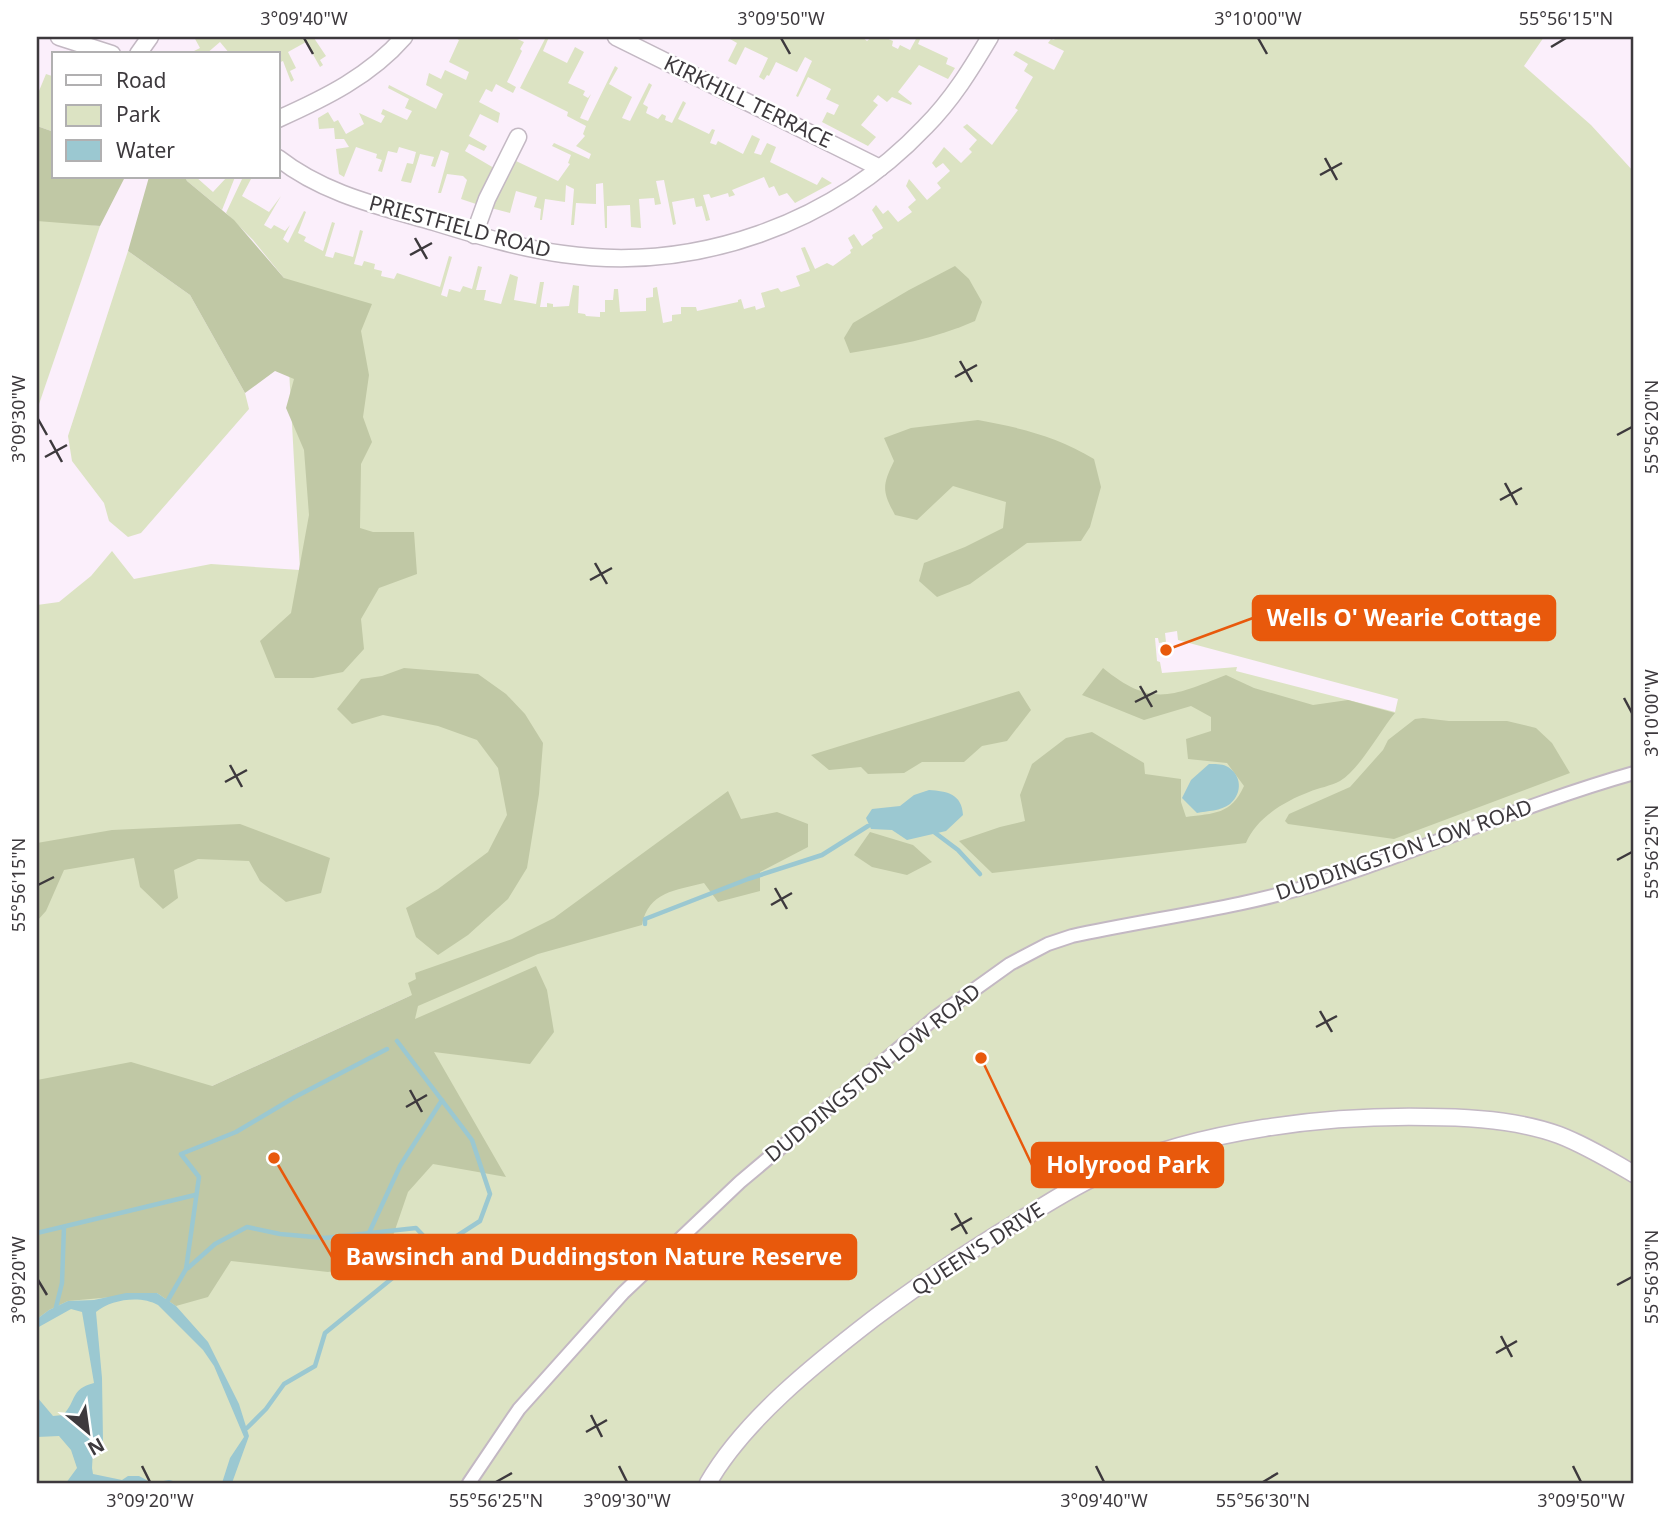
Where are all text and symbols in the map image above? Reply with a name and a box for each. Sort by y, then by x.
text: 3°09'40"W [260,6,348,30]
text: 3°09'50"W [737,6,825,30]
text: 3°10'00"W [1214,6,1302,30]
text: 55°56'15"N [1519,6,1613,30]
street label: KIRKHILL TERRACE [660,48,837,154]
legend [52,52,280,178]
text: Road [116,66,166,94]
text: Park [116,100,161,128]
text: Water [116,136,175,164]
street label: PRIESTFIELD ROAD [366,188,554,264]
text: 3°09'30"W [6,375,30,463]
text: 55°56'20"N [1639,380,1663,474]
callout: Wells O' Wearie Cottage [1253,596,1555,640]
text: Wells O' Wearie Cottage [1267,601,1541,633]
text: 3°10'00"W [1639,669,1663,757]
street label: DUDDINGSTON LOW ROAD [1272,792,1536,906]
text: 55°56'25"N [1639,805,1663,899]
text: 55°56'15"N [6,838,30,932]
street label: DUDDINGSTON LOW ROAD [759,976,986,1168]
callout: Holyrood Park [1032,1143,1223,1187]
text: Holyrood Park [1046,1148,1211,1180]
street label: QUEEN'S DRIVE [906,1195,1049,1301]
text: 55°56'30"N [1639,1230,1663,1324]
callout: Bawsinch and Duddingston Nature Reserve [332,1235,856,1279]
text: 3°09'20"W [6,1236,30,1324]
text: Bawsinch and Duddingston Nature Reserve [346,1240,842,1272]
north arrow [52,1398,122,1468]
text: N [83,1432,109,1462]
text: 3°09'20"W [106,1488,194,1512]
text: 55°56'25"N [449,1488,543,1512]
text: 3°09'30"W [583,1488,671,1512]
text: 3°09'40"W [1060,1488,1148,1512]
text: 55°56'30"N [1216,1488,1310,1512]
text: 3°09'50"W [1537,1488,1625,1512]

